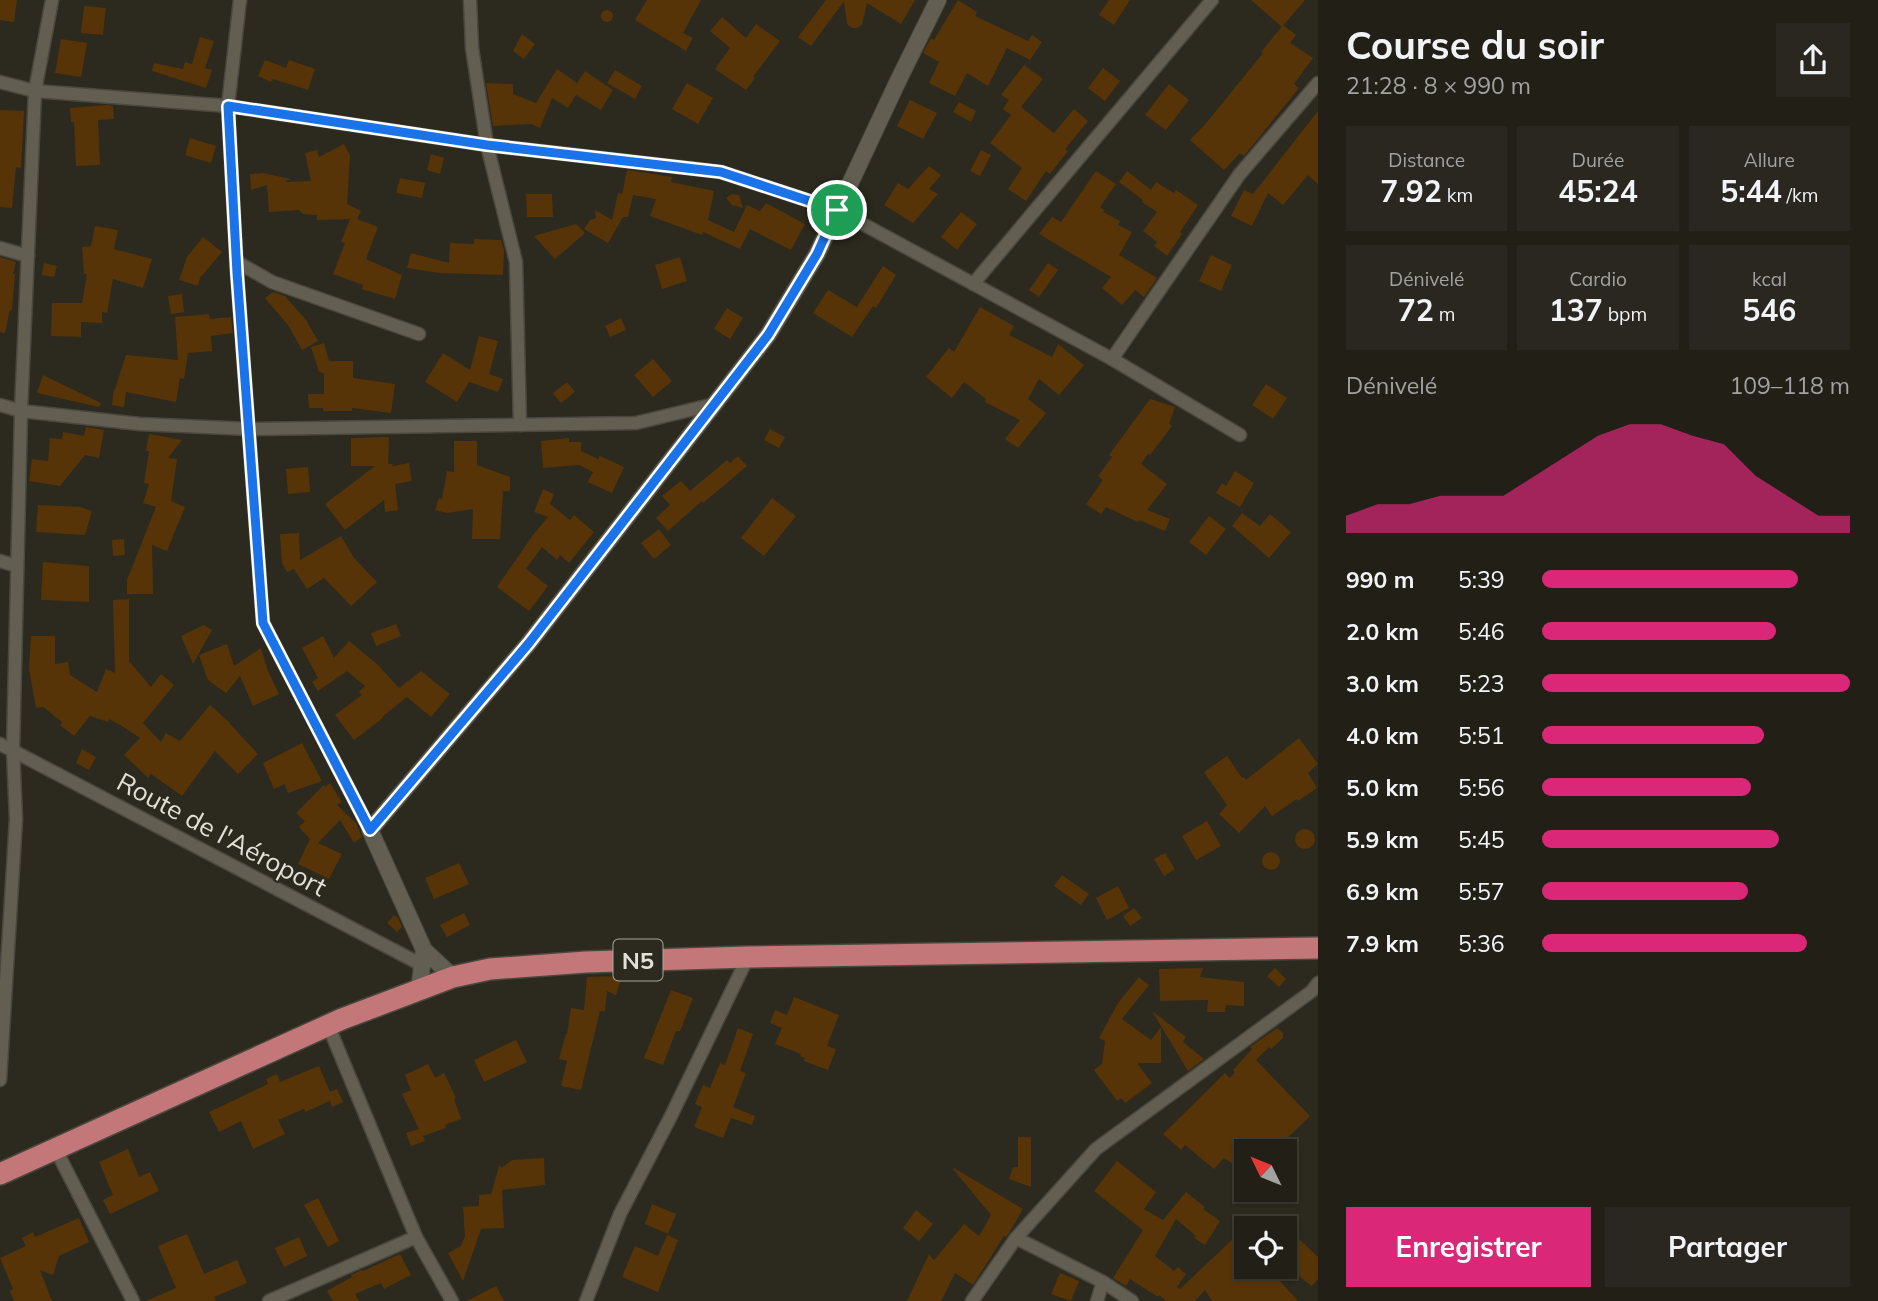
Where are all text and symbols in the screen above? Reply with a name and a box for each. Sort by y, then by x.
text: Course du soir [1346,21,1604,69]
button: share [1776,23,1850,97]
text: 21:28 · 8 × 990 m [1346,71,1531,100]
text: Distance [1388,148,1465,172]
text: Durée [1572,148,1624,172]
text: Allure [1744,148,1795,172]
text: 7.92 [1380,172,1442,210]
text: 45:24 [1558,172,1638,210]
text: 5:44 [1720,172,1782,210]
pin [807,180,867,240]
text: km [1442,183,1473,207]
text: /km [1782,183,1818,207]
icon: arrive [818,191,856,229]
text: Dénivelé [1389,267,1464,291]
text: Cardio [1569,267,1627,291]
text: kcal [1752,267,1787,291]
text: 72 [1398,291,1434,329]
text: 137 [1549,291,1603,329]
text: 546 [1742,291,1796,329]
text: m [1434,302,1455,326]
text: bpm [1603,302,1647,326]
text: Dénivelé [1346,371,1437,400]
text: 109–118 m [1729,371,1850,400]
text: 990 m [1346,565,1414,594]
text: 5:39 [1458,565,1505,594]
text: 2.0 km [1346,617,1419,646]
text: 5:46 [1458,617,1505,646]
text: 3.0 km [1346,669,1419,698]
text: 5:23 [1458,669,1505,698]
text: 4.0 km [1346,721,1419,750]
text: 5:51 [1458,721,1505,750]
street label: Route de l'Aéroport [111,765,333,903]
text: 5.0 km [1346,773,1419,802]
text: 5:56 [1458,773,1505,802]
text: 5.9 km [1346,825,1419,854]
text: 5:45 [1458,825,1505,854]
text: 6.9 km [1346,877,1419,906]
text: 5:57 [1458,877,1505,906]
text: 7.9 km [1346,929,1419,958]
text: 5:36 [1458,929,1505,958]
road number: N5 [614,940,662,980]
north arrow [1234,1139,1297,1202]
map controls [1234,1139,1297,1279]
button: Enregistrer [1346,1207,1591,1287]
button: Partager [1605,1207,1850,1287]
button: locate [1234,1216,1297,1279]

